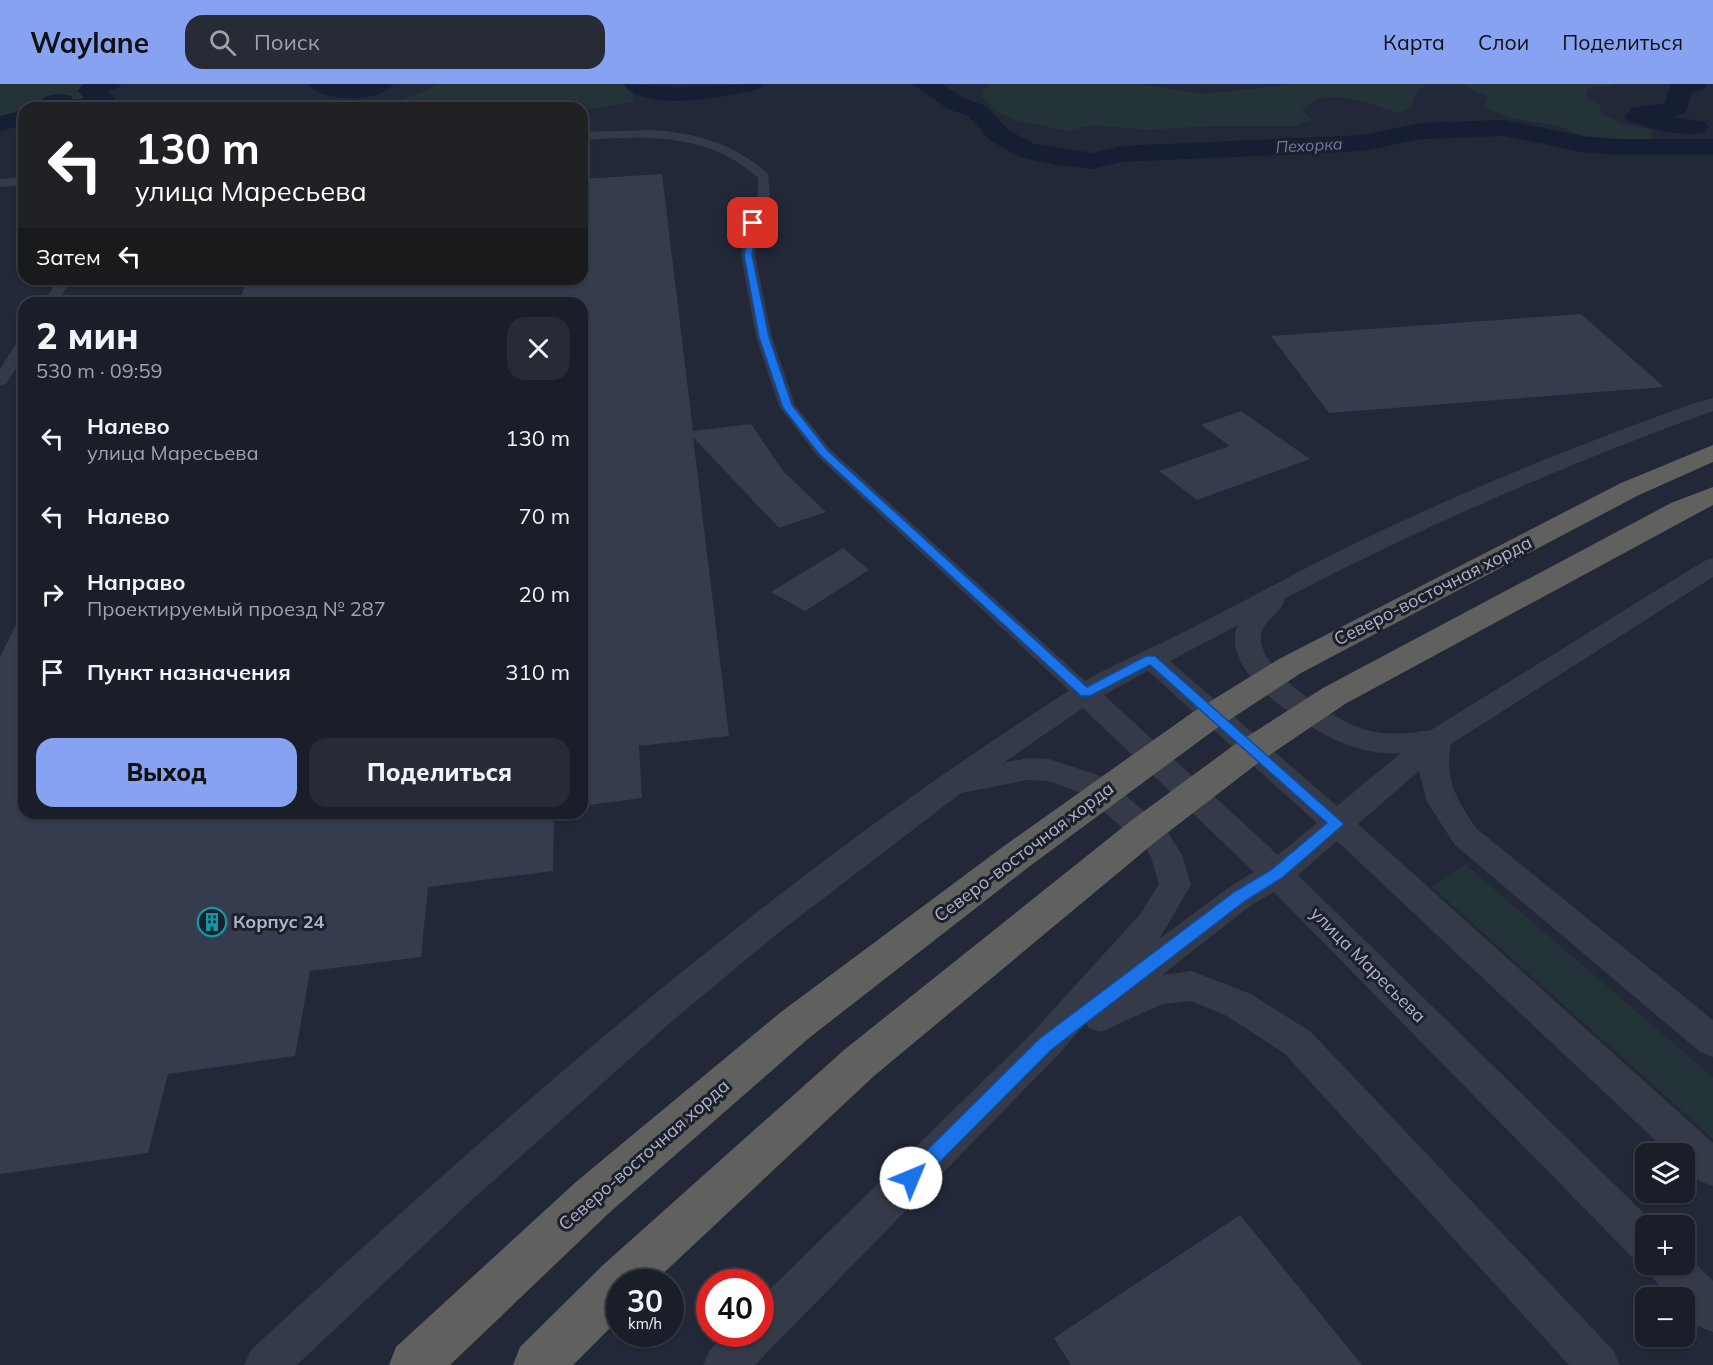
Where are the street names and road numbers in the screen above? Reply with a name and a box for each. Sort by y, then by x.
street label: Северо-восточная хорда [1330,531,1536,651]
street label: Северо-восточная хорда [929,776,1118,927]
street label: улица Маресьева [1306,902,1431,1027]
street label: Северо-восточная хорда [553,1074,734,1235]

